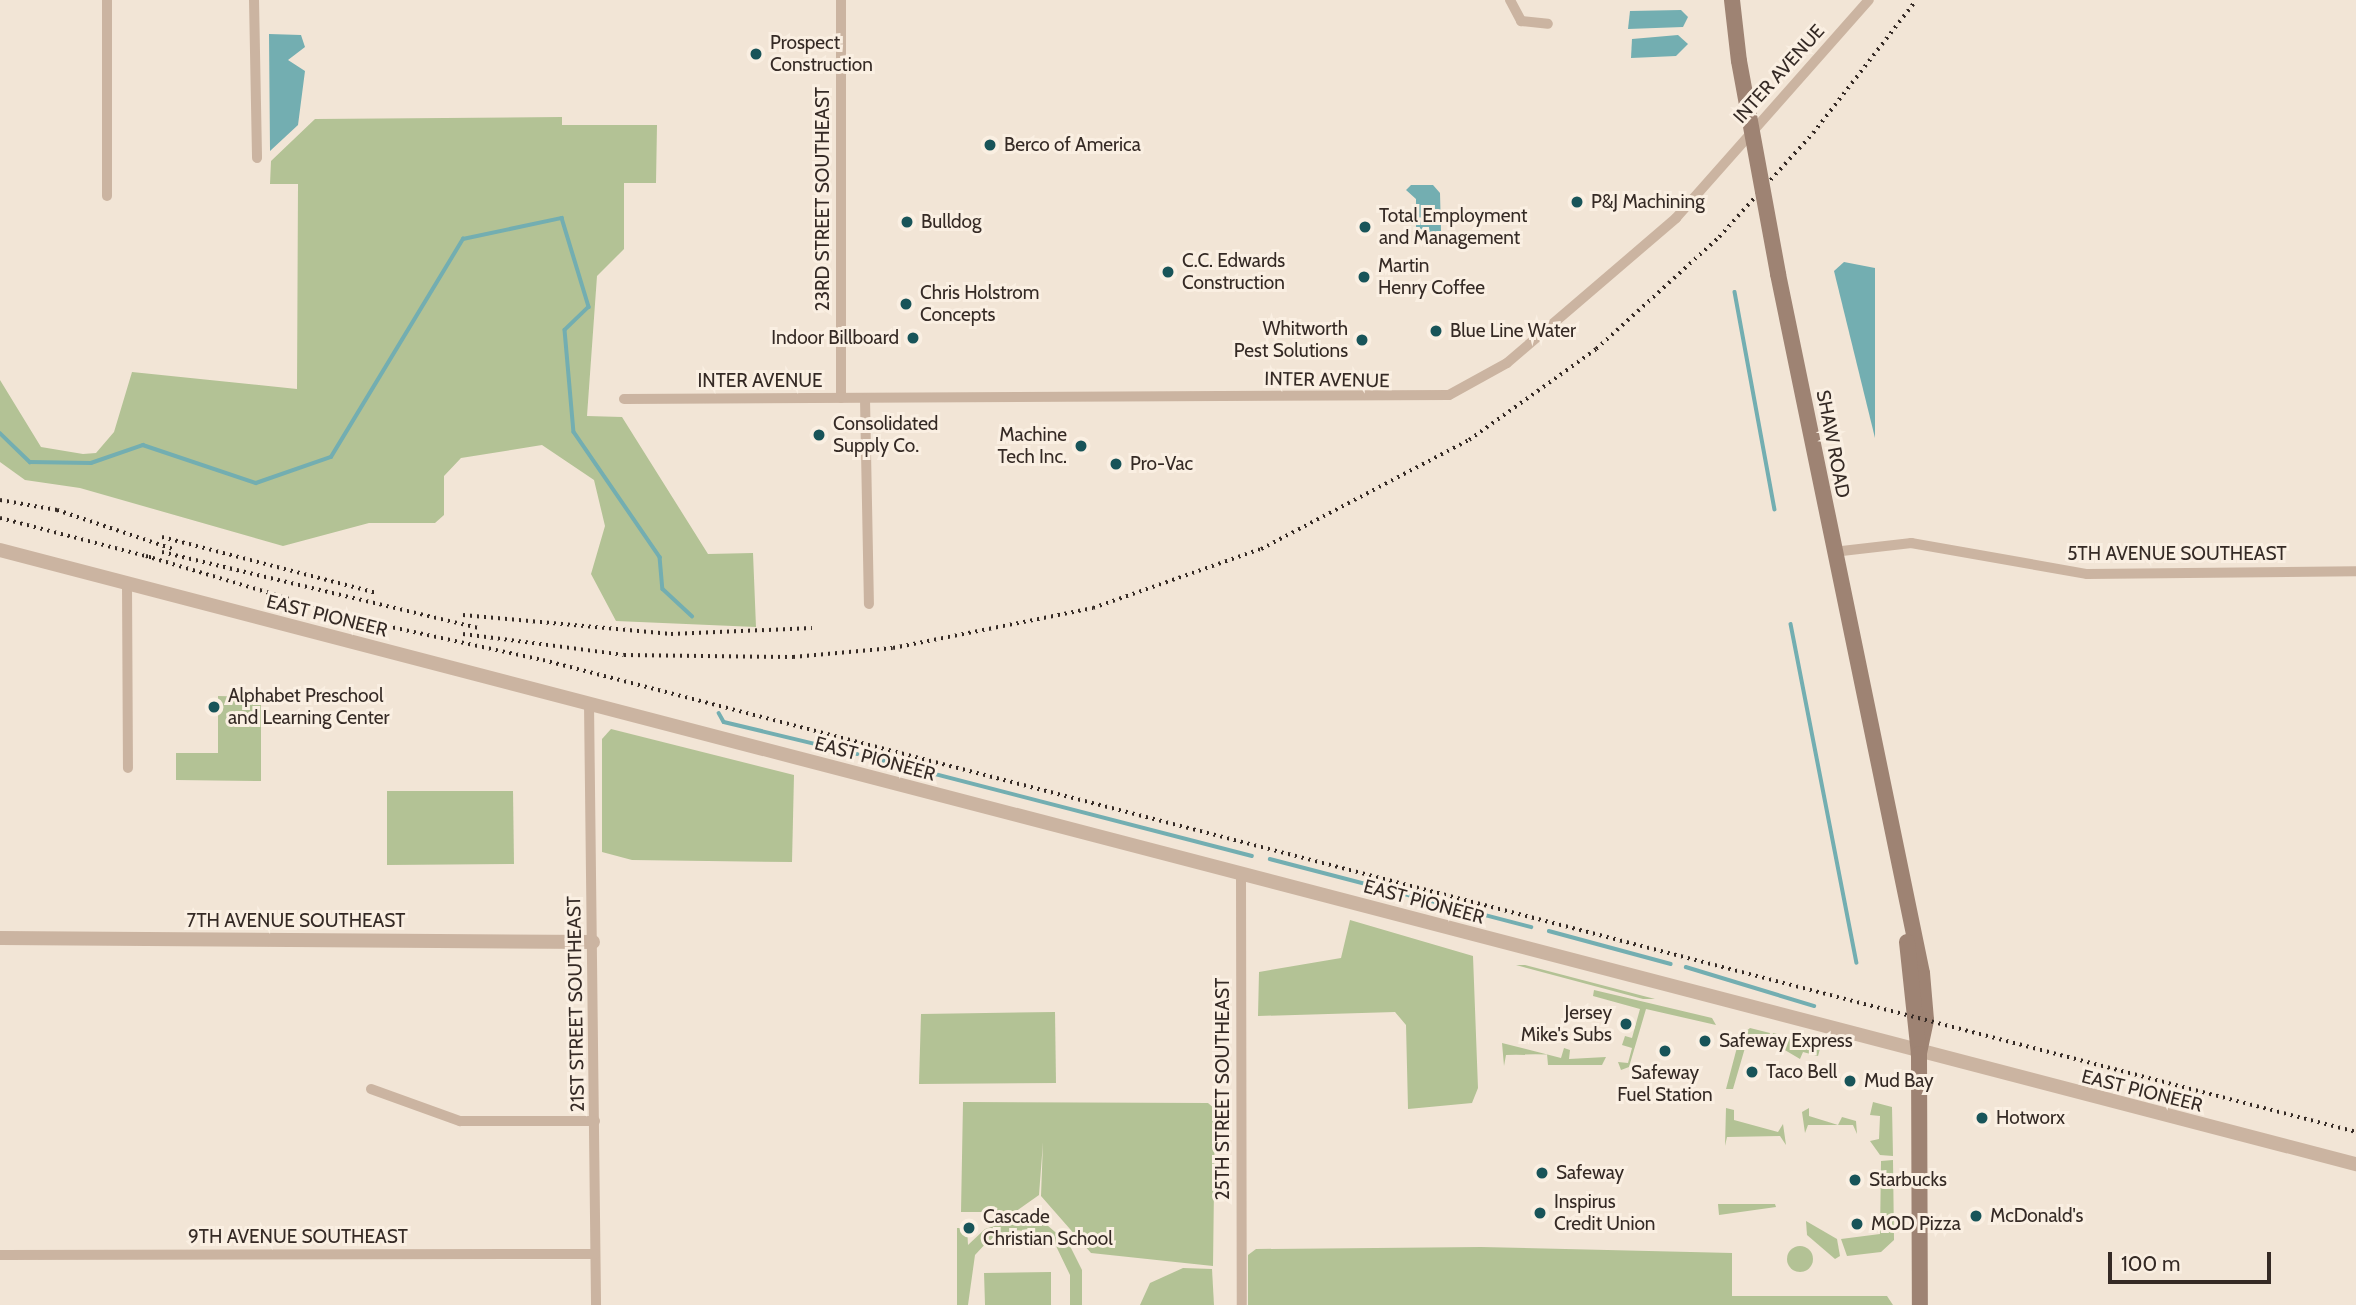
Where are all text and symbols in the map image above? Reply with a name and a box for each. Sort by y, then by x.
street label: INTER AVENUE [1729,20,1829,128]
place label: Prospect Construction [770,32,873,76]
marker: Prospect Construction [748,46,764,62]
street label: 23RD STREET SOUTHEAST [812,87,834,311]
place label: Berco of America [1004,134,1141,156]
marker: Berco of America [982,137,998,153]
place label: P&J Machining [1591,191,1705,213]
marker: P&J Machining [1569,194,1585,210]
place label: Total Employment and Management [1379,205,1527,249]
place label: Bulldog [921,211,982,233]
marker: Bulldog [899,214,915,230]
marker: Total Employment and Management [1357,219,1373,235]
place label: C.C. Edwards Construction [1182,250,1285,294]
place label: Martin Henry Coffee [1378,255,1485,299]
marker: C.C. Edwards Construction [1160,264,1176,280]
marker: Martin Henry Coffee [1356,269,1372,285]
place label: Chris Holstrom Concepts [920,282,1039,326]
marker: Chris Holstrom Concepts [898,296,914,312]
place label: Whitworth Pest Solutions [1234,318,1348,362]
place label: Blue Line Water [1450,320,1576,342]
marker: Blue Line Water [1428,323,1444,339]
place label: Indoor Billboard [771,327,899,349]
marker: Indoor Billboard [905,330,921,346]
marker: Whitworth Pest Solutions [1354,332,1370,348]
street label: INTER AVENUE [1264,368,1390,392]
street label: INTER AVENUE [697,370,823,392]
street label: SHAW ROAD [1811,388,1855,500]
place label: Consolidated Supply Co. [833,413,938,457]
place label: Machine Tech Inc. [998,424,1067,468]
marker: Consolidated Supply Co. [811,427,827,443]
marker: Machine Tech Inc. [1073,438,1089,454]
place label: Pro-Vac [1130,453,1193,475]
marker: Pro-Vac [1108,456,1124,472]
street label: 5TH AVENUE SOUTHEAST [2067,543,2287,565]
street label: EAST PIONEER [264,590,390,642]
place label: Alphabet Preschool and Learning Center [228,685,389,729]
marker: Alphabet Preschool and Learning Center [206,699,222,715]
street label: EAST PIONEER [812,732,938,786]
street label: EAST PIONEER [1361,875,1487,929]
street label: 21ST STREET SOUTHEAST [563,896,589,1112]
street label: 7TH AVENUE SOUTHEAST [187,910,405,932]
street label: 25TH STREET SOUTHEAST [1212,978,1234,1200]
place label: Jersey Mike's Subs [1521,1002,1612,1046]
marker: Jersey Mike's Subs [1618,1016,1634,1032]
place label: Safeway Express [1719,1030,1853,1052]
marker: Safeway Express [1697,1033,1713,1049]
marker: Safeway Fuel Station [1657,1043,1673,1059]
place label: Taco Bell [1766,1061,1837,1083]
place label: Safeway Fuel Station [1617,1062,1713,1106]
marker: Taco Bell [1744,1064,1760,1080]
street label: EAST PIONEER [2079,1065,2205,1117]
place label: Mud Bay [1864,1070,1934,1092]
marker: Mud Bay [1842,1073,1858,1089]
place label: Hotworx [1996,1107,2065,1129]
marker: Hotworx [1974,1110,1990,1126]
place label: Safeway [1556,1162,1624,1184]
marker: Safeway [1534,1165,1550,1181]
place label: Starbucks [1869,1169,1947,1191]
marker: Starbucks [1847,1172,1863,1188]
place label: Inspirus Credit Union [1554,1191,1655,1235]
marker: Inspirus Credit Union [1532,1205,1548,1221]
place label: McDonald's [1990,1205,2083,1227]
place label: Cascade Christian School [983,1206,1113,1250]
marker: McDonald's [1968,1208,1984,1224]
place label: MOD Pizza [1871,1213,1961,1235]
marker: MOD Pizza [1849,1216,1865,1232]
marker: Cascade Christian School [961,1220,977,1236]
street label: 9TH AVENUE SOUTHEAST [188,1226,408,1248]
scale bar [2111,1238,2274,1282]
text: 100 m [2121,1251,2180,1276]

